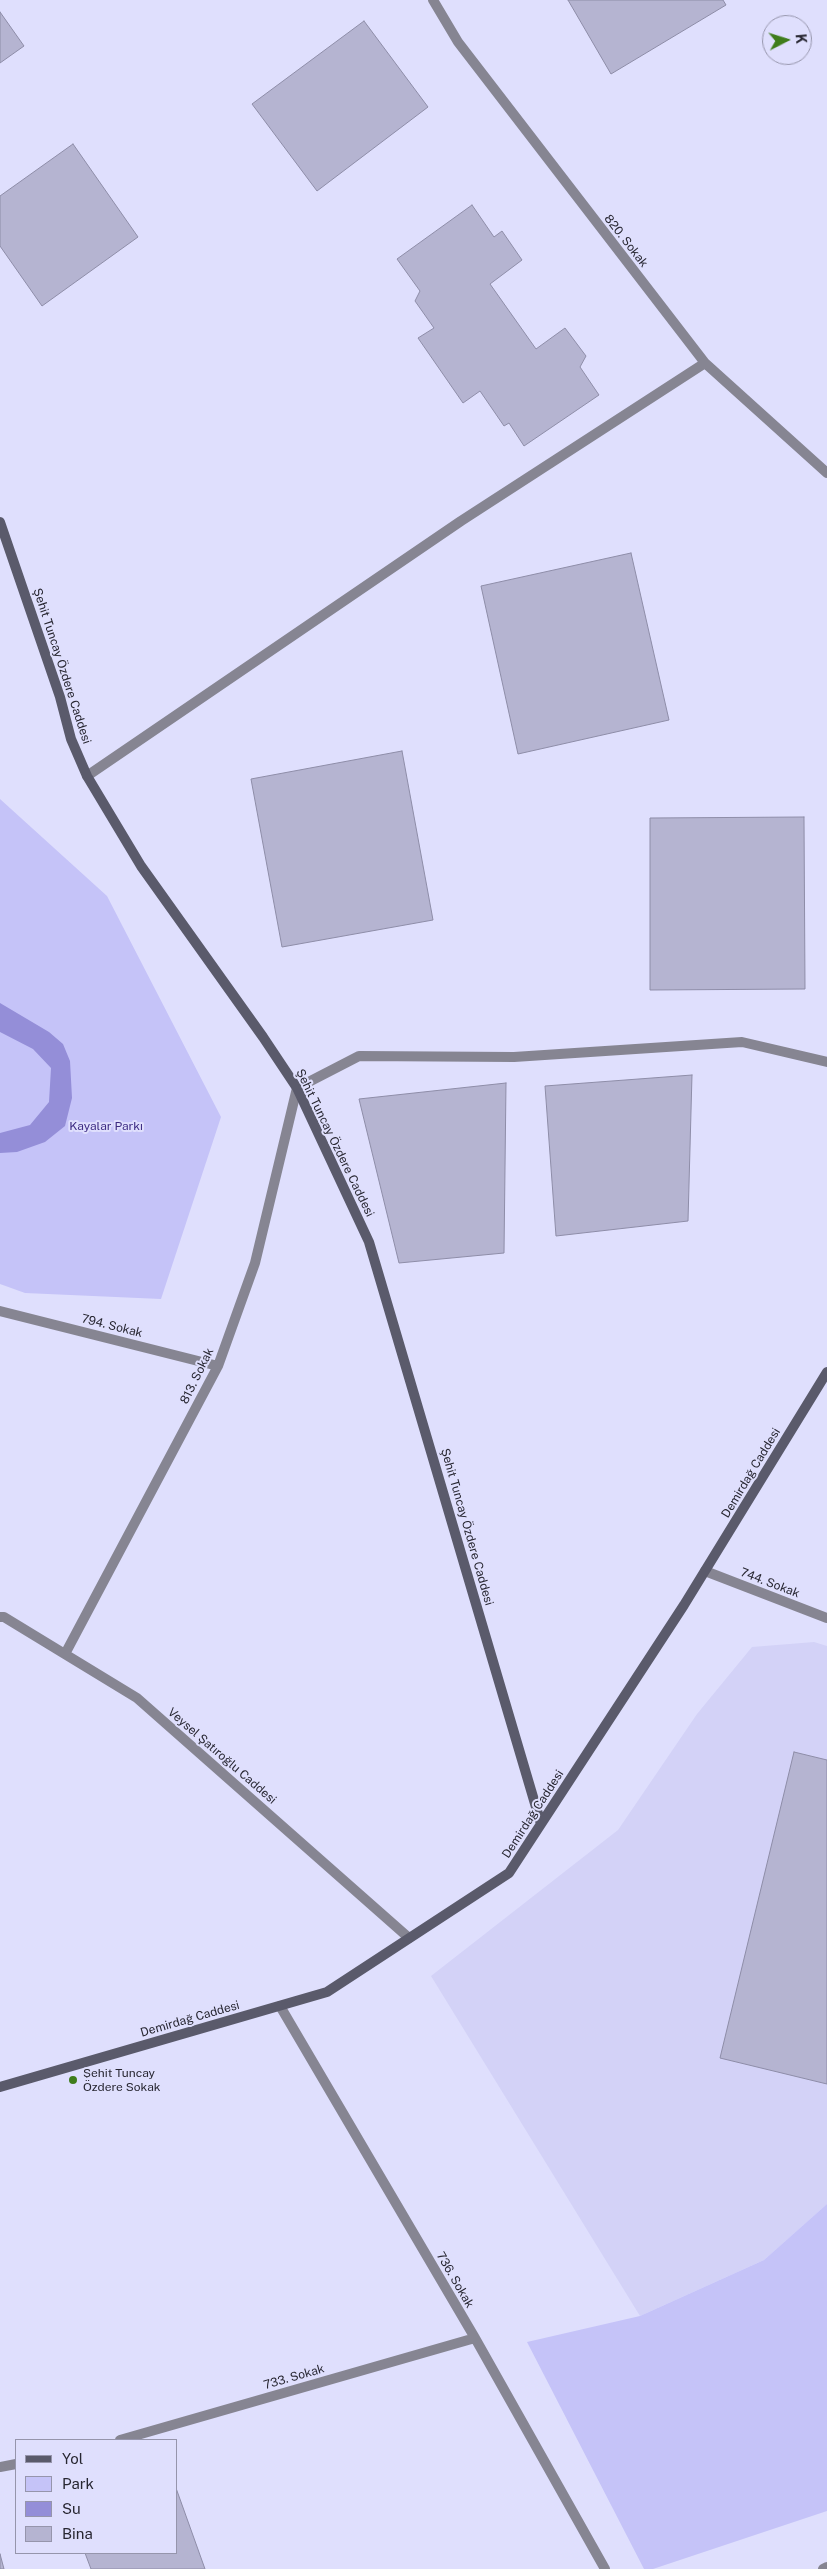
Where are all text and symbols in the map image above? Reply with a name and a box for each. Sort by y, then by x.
north arrow [762,15,812,65]
text: K [793,33,809,44]
street label: 820. Sokak [601,212,651,270]
street label: Şehit Tuncay Özdere Caddesi [30,586,94,746]
street label: Şehit Tuncay Özdere Caddesi [293,1067,377,1219]
park label: Kayalar Parkı [69,1119,143,1133]
street label: 794. Sokak [80,1311,144,1341]
street label: 813. Sokak [177,1346,217,1406]
street label: Demirdağ Caddesi [718,1425,784,1521]
street label: Şehit Tuncay Özdere Caddesi [438,1447,496,1607]
street label: 744. Sokak [738,1565,802,1601]
street label: Veysel Şatıroğlu Caddesi [165,1705,279,1807]
street label: Demirdağ Caddesi [499,1767,567,1861]
street label: Demirdağ Caddesi [139,1998,241,2040]
place label: Şehit Tuncay Özdere Sokak [83,2066,161,2094]
marker: Şehit Tuncay Özdere Sokak [67,2074,79,2086]
street label: 736. Sokak [433,2249,477,2311]
street label: 733. Sokak [262,2361,326,2393]
legend [15,2439,178,2554]
text: Yol [62,2450,83,2467]
text: Park [62,2475,94,2492]
text: Su [62,2500,81,2517]
text: Bina [62,2525,93,2542]

